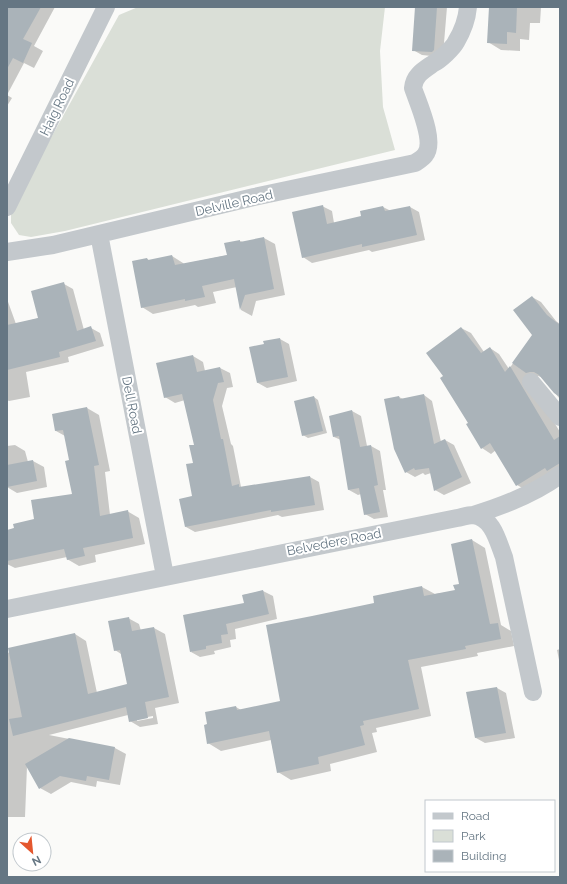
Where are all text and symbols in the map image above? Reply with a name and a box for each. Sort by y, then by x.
street label: Haig Road [37,76,77,138]
street label: Delville Road [194,187,274,219]
street label: Dell Road [119,375,145,435]
street label: Belvedere Road [285,525,383,559]
legend [425,800,555,872]
text: Road [461,809,490,823]
text: Park [461,829,486,843]
north arrow [12,832,52,872]
text: Building [461,849,507,863]
text: N [30,853,43,868]

